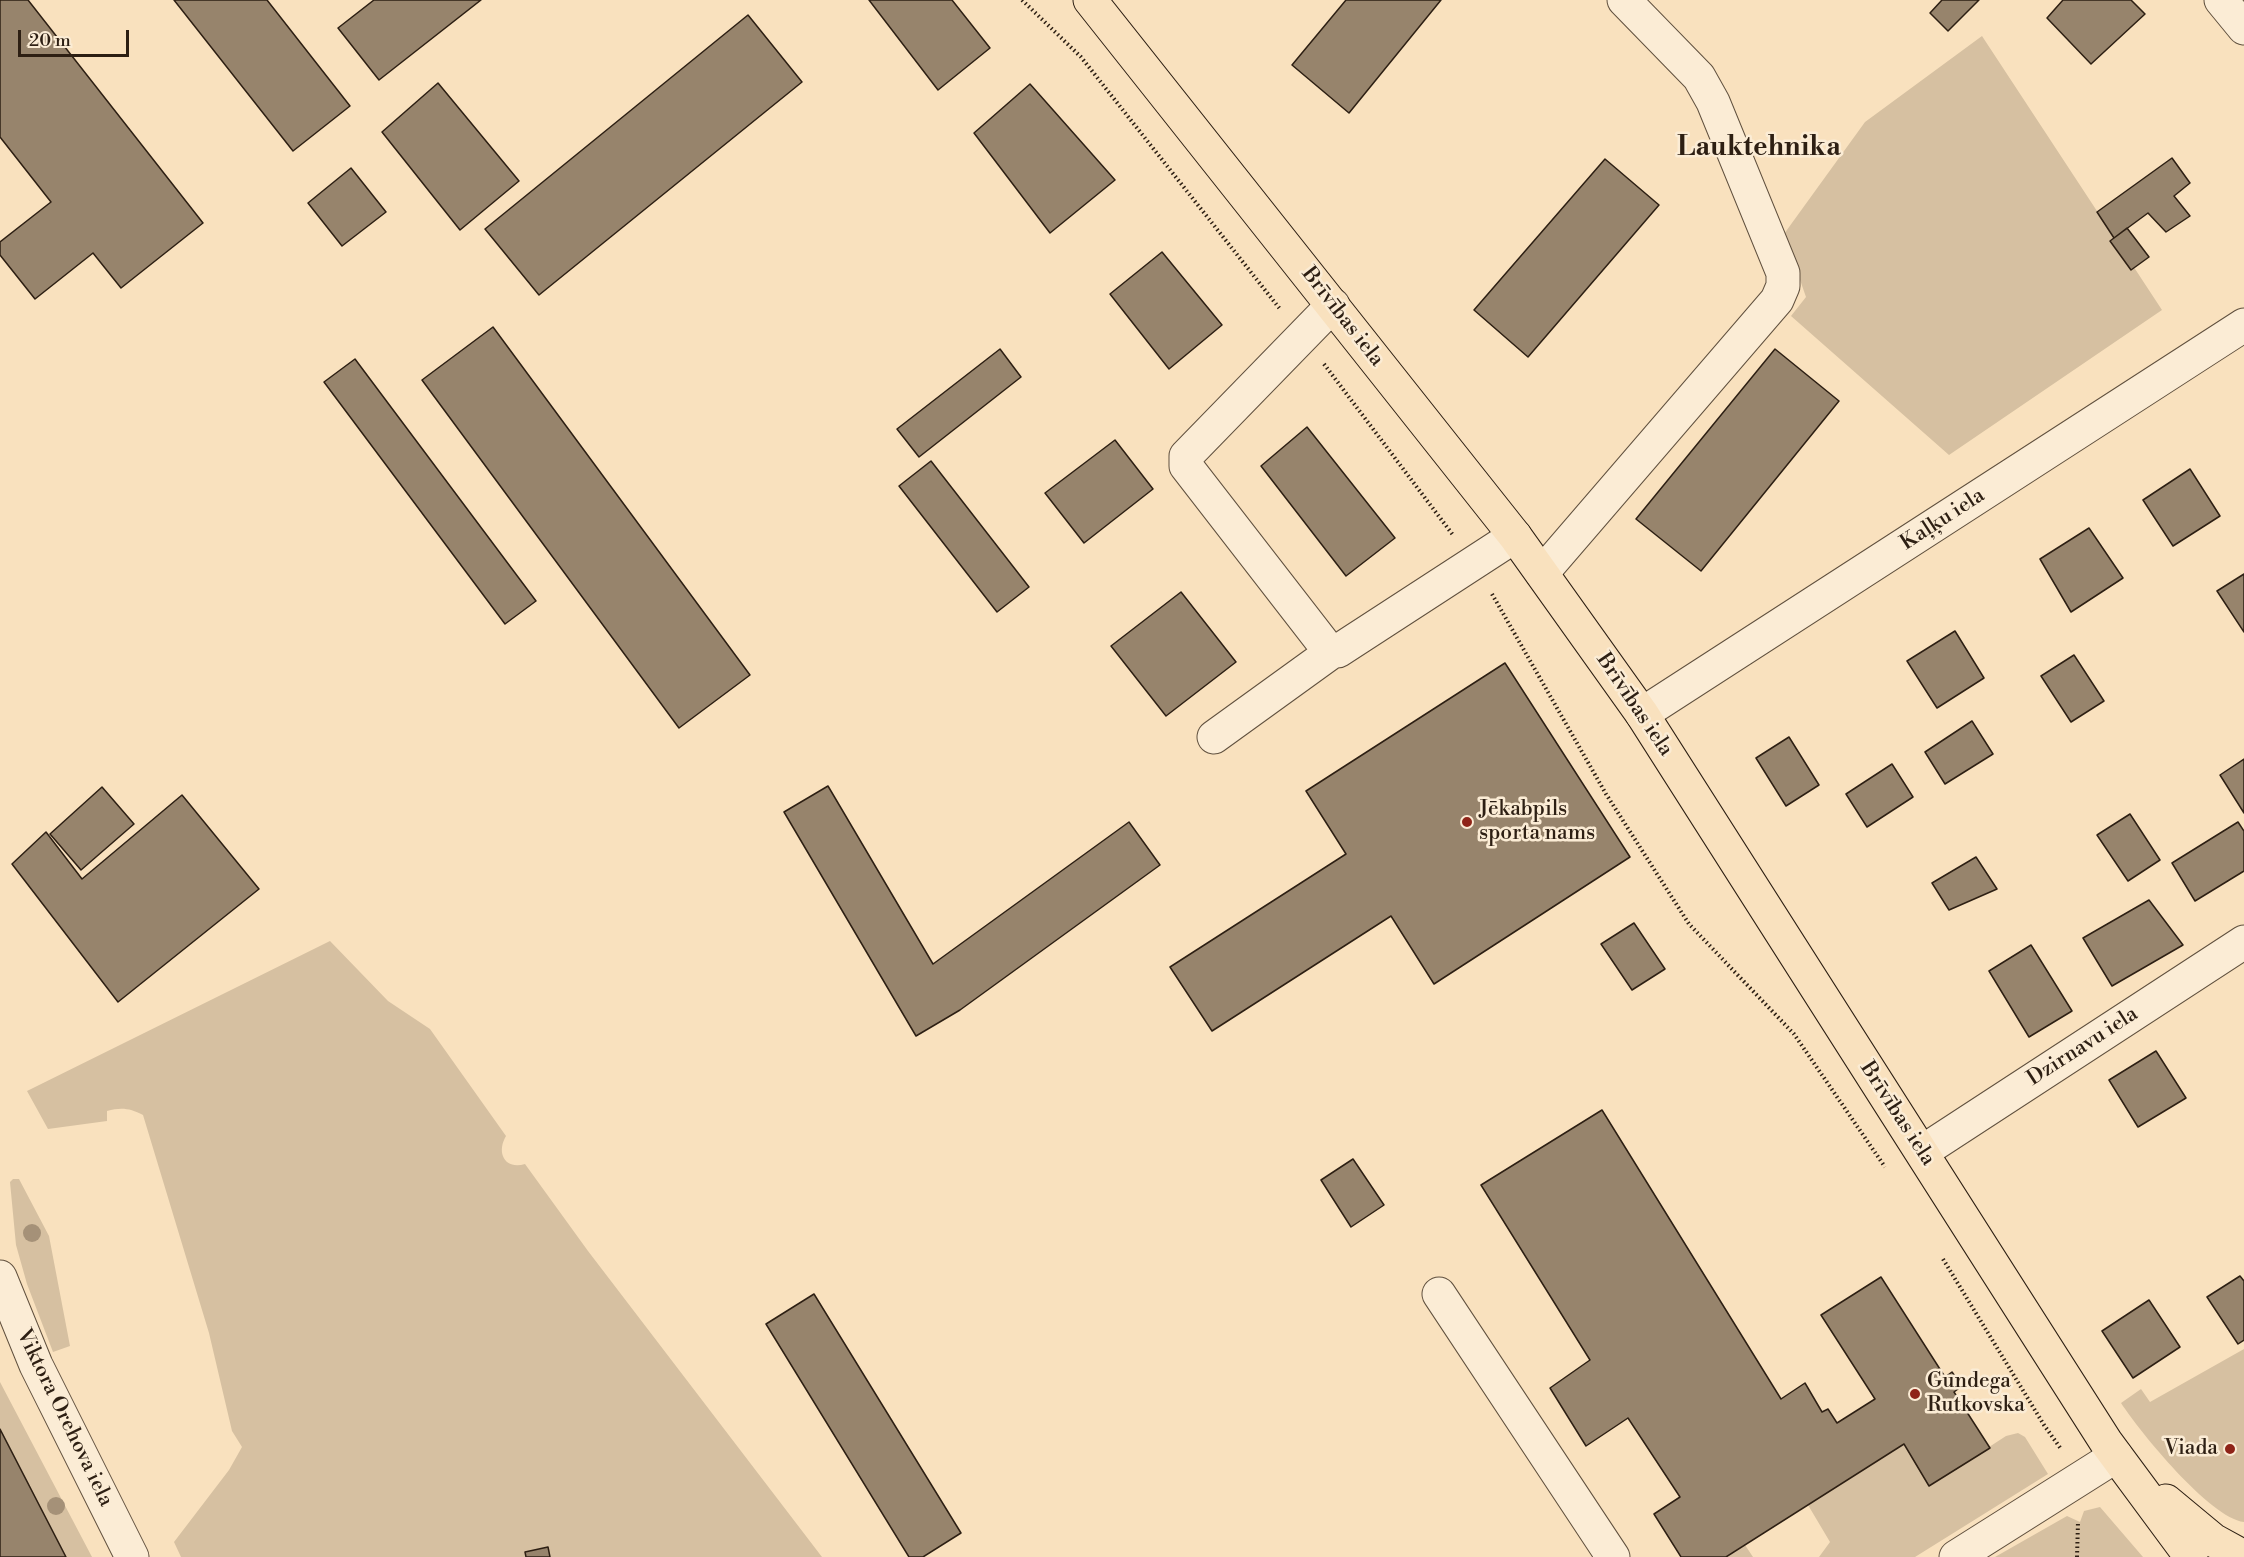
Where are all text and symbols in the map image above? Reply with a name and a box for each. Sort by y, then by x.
scale bar [21,18,132,56]
text: 20 m [29,29,71,52]
district label: Lauktehnika [1677,133,1841,165]
street label: Brīvības iela [1295,262,1389,372]
street label: Kaļķu iela [1896,483,1990,557]
street label: Brīvības iela [1590,649,1678,761]
place label: Jēkabpils sporta nams [1479,797,1595,847]
marker: Jēkabpils sporta nams [1460,815,1474,829]
street label: Dzirnavu iela [2023,1002,2143,1092]
street label: Brīvības iela [1854,1057,1940,1171]
street label: Viktora Orehova iela [10,1325,118,1511]
place label: Gundega Rutkovska [1927,1369,2025,1419]
marker: Gundega Rutkovska [1908,1387,1922,1401]
place label: Viada [2164,1436,2218,1462]
marker: Viada [2223,1442,2237,1456]

